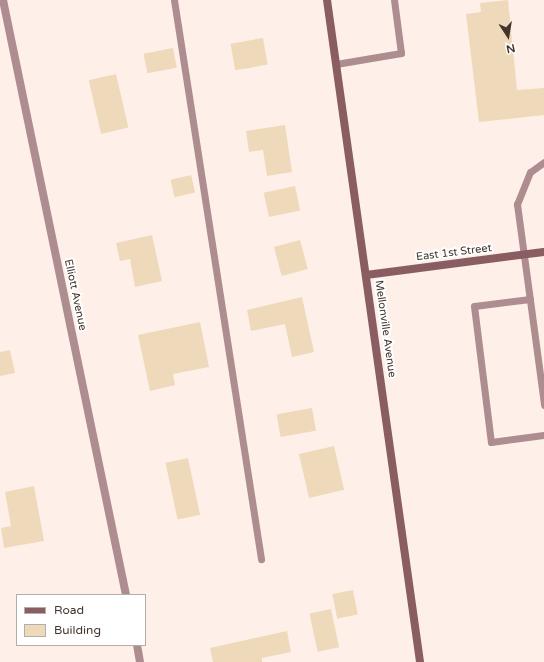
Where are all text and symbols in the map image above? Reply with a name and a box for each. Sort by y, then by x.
north arrow [488,16,528,56]
text: N [505,41,516,56]
street label: East 1st Street [415,242,493,264]
street label: Elliott Avenue [61,258,89,332]
street label: Mellonville Avenue [372,280,398,378]
legend [16,594,146,646]
text: Road [54,603,84,617]
text: Building [54,623,101,637]

